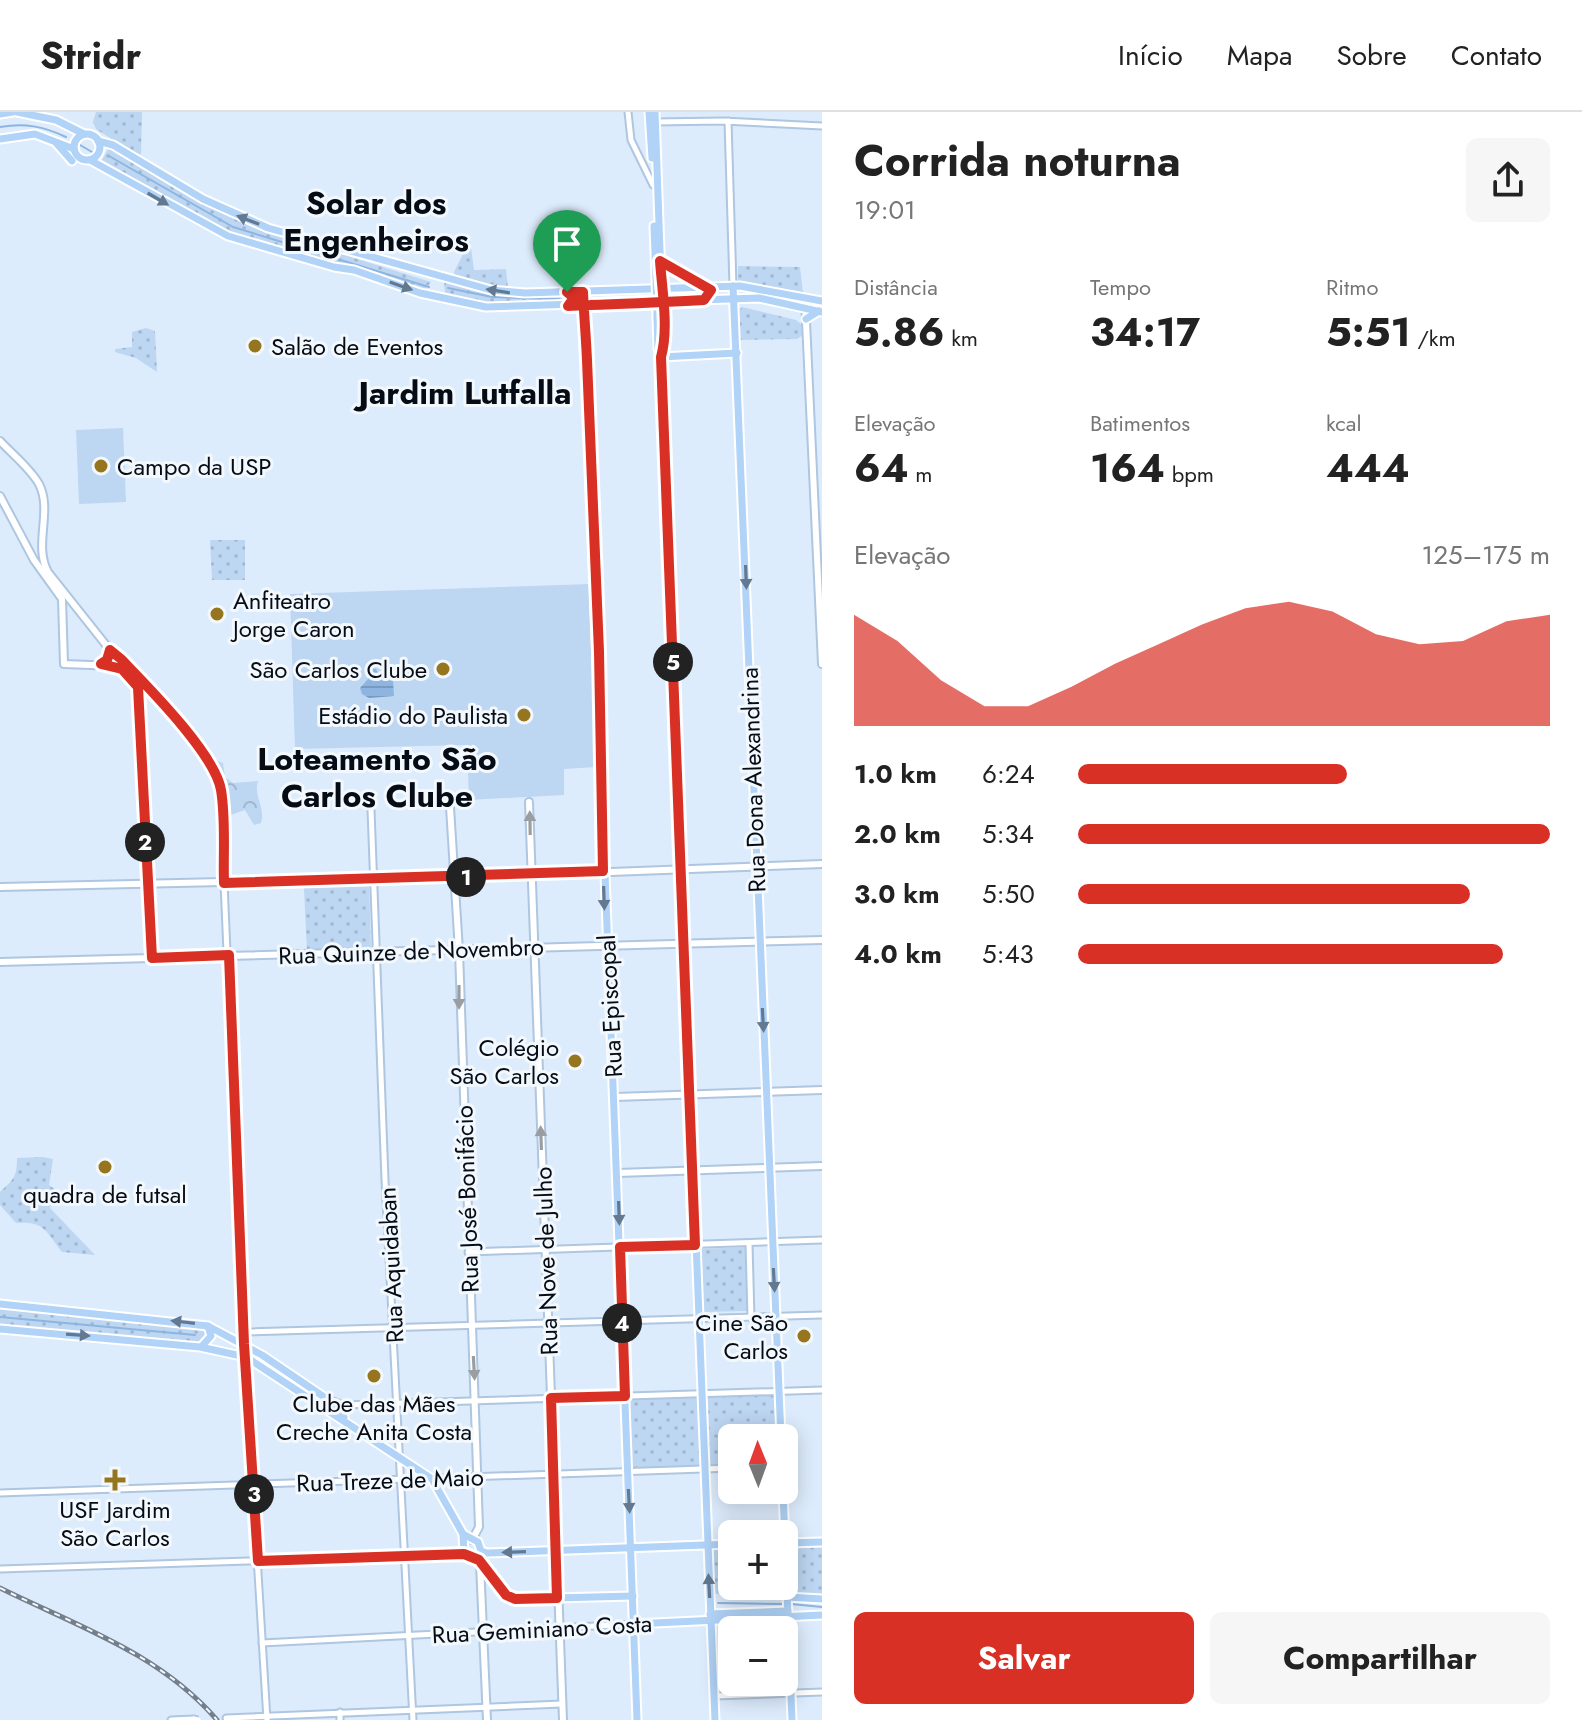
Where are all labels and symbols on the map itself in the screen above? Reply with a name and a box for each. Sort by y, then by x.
district label: Solar dos Engenheiros [283,180,469,263]
one-way arrow [147,191,169,205]
pin [533,210,601,292]
one-way arrow [236,213,260,226]
one-way arrow [389,281,413,293]
one-way arrow [485,284,510,297]
place label: Salão de Eventos [271,329,443,364]
marker: Salão de Eventos [246,337,264,355]
district label: Jardim Lutfalla [353,370,572,416]
place label: Campo da USP [117,449,271,484]
marker: Campo da USP [92,457,110,475]
one-way arrow [739,565,752,590]
place label: Anfiteatro Jorge Caron [230,583,355,646]
marker: Anfiteatro Jorge Caron [208,605,226,623]
pin: 5 [653,642,693,682]
place label: São Carlos Clube [250,652,427,687]
marker: São Carlos Clube [434,660,452,678]
street label: Rua Dona Alexandrina [732,667,774,893]
place label: Estádio do Paulista [318,698,508,733]
marker: Estádio do Paulista [515,706,533,724]
district label: Loteamento São Carlos Clube [257,736,497,819]
one-way arrow [524,810,536,835]
pin: 2 [125,822,165,862]
pin: 1 [446,857,486,897]
one-way arrow [598,886,611,911]
street label: Rua Quinze de Novembro [277,929,545,973]
street label: Rua Episcopal [589,934,631,1078]
one-way arrow [453,985,465,1010]
one-way arrow [757,1008,770,1033]
place label: Colégio São Carlos [449,1030,559,1093]
marker: Colégio São Carlos [566,1052,584,1070]
street label: Rua José Bonifácio [446,1105,488,1293]
one-way arrow [535,1125,547,1150]
marker: quadra de futsal [96,1158,114,1176]
street label: Rua Nove de Julho [525,1166,567,1356]
place label: quadra de futsal [23,1177,187,1212]
street label: Rua Aquidaban [369,1186,413,1344]
one-way arrow [613,1201,626,1226]
one-way arrow [768,1268,781,1293]
pin: 4 [602,1303,642,1343]
place label: Cine São Carlos [695,1305,788,1368]
one-way arrow [170,1316,195,1329]
marker: Cine São Carlos [795,1327,813,1345]
one-way arrow [66,1329,91,1342]
one-way arrow [467,1356,480,1381]
marker: Clube das Mães Creche Anita Costa [365,1367,383,1385]
place label: Clube das Mães Creche Anita Costa [276,1386,472,1449]
north arrow [718,1424,798,1504]
street label: Rua Treze de Maio [296,1459,484,1501]
marker: USF Jardim São Carlos [104,1469,126,1491]
pin: 3 [234,1474,274,1514]
one-way arrow [623,1489,636,1514]
place label: USF Jardim São Carlos [59,1492,171,1555]
one-way arrow [501,1545,526,1558]
one-way arrow [702,1573,715,1598]
street label: Rua Geminiano Costa [431,1606,653,1652]

